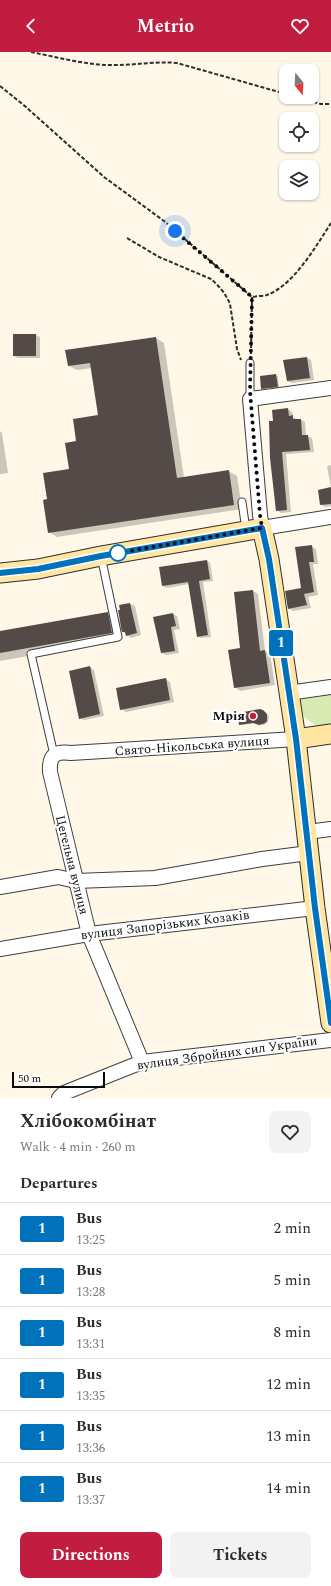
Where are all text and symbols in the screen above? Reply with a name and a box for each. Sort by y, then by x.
text: Metrio [137,13,194,40]
icon: back [20,15,42,37]
icon: heart [289,15,311,37]
north arrow [279,64,319,104]
map controls [279,64,319,200]
button: locate [279,112,319,152]
button: layers [279,160,319,200]
your location [165,221,185,241]
unlabelled marker [109,544,127,562]
line badge: 1 [268,630,294,656]
text: 1 [277,632,285,653]
place label: Мрія [212,706,245,726]
marker: Мрія [248,711,258,721]
street label: Свято-Нікольська вулиця [114,731,270,761]
street label: Цегельна вулиця [50,813,94,917]
street label: вулиця Запорізьких Козаків [80,905,251,945]
street label: вулиця Збройних сил України [136,1030,319,1076]
scale bar [12,1070,105,1089]
text: 50 m [18,1070,41,1087]
text: Хлібокомбінат [20,1107,156,1136]
button: heart [269,1111,311,1153]
text: Walk · 4 min · 260 m [20,1137,136,1157]
text: Departures [20,1172,98,1195]
text: Bus [76,1207,102,1230]
text: 2 min [273,1217,311,1240]
text: 1 [38,1218,46,1239]
text: 13:25 [76,1230,105,1250]
text: Bus [76,1259,102,1282]
text: 5 min [273,1269,311,1292]
text: 1 [38,1270,46,1291]
text: 13:28 [76,1282,105,1302]
text: Bus [76,1311,102,1334]
text: 8 min [273,1321,311,1344]
text: 1 [38,1322,46,1343]
text: 13:31 [76,1334,105,1354]
text: Bus [76,1363,102,1386]
text: 12 min [266,1373,311,1396]
text: 1 [38,1374,46,1395]
text: 13:35 [76,1386,105,1406]
text: Bus [76,1415,102,1438]
text: 13 min [266,1425,311,1448]
text: 1 [38,1426,46,1447]
text: 13:36 [76,1438,105,1458]
text: Bus [76,1467,102,1490]
text: 14 min [266,1477,311,1500]
text: 1 [38,1478,46,1499]
text: 13:37 [76,1490,105,1510]
button: Directions [20,1532,162,1578]
button: Tickets [170,1532,311,1578]

